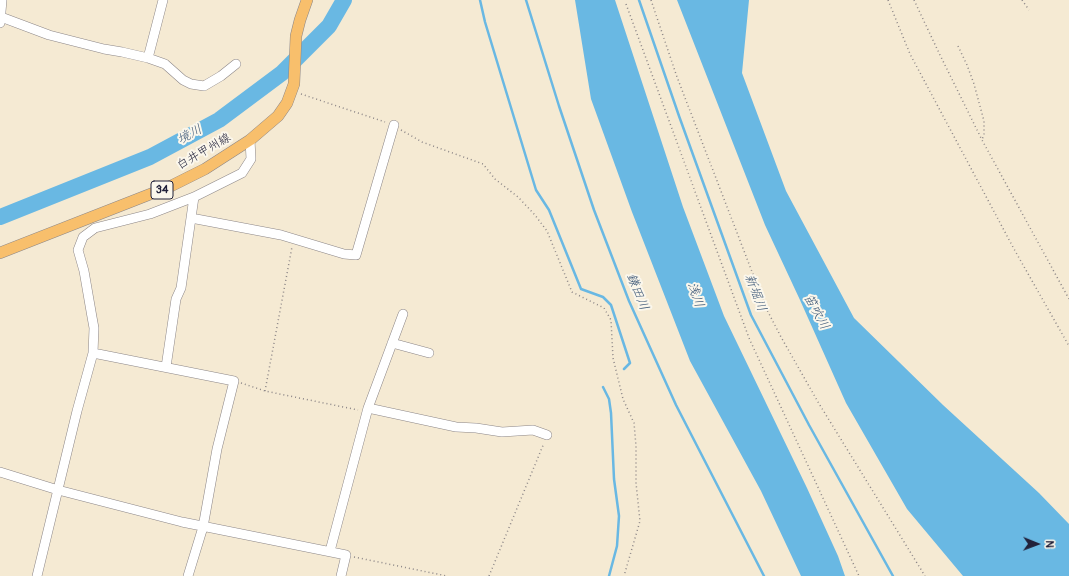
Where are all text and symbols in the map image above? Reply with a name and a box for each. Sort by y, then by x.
water label: 境川 [175,122,205,148]
street label: 白井甲州線 [174,131,234,173]
road number: 34 [151,181,173,199]
water label: 鎌田川 [622,271,652,313]
water label: 新堀川 [741,272,769,314]
water label: 浅川 [683,280,707,310]
water label: 笛吹川 [800,291,832,333]
north arrow [1017,524,1057,564]
text: N [1043,540,1056,548]

